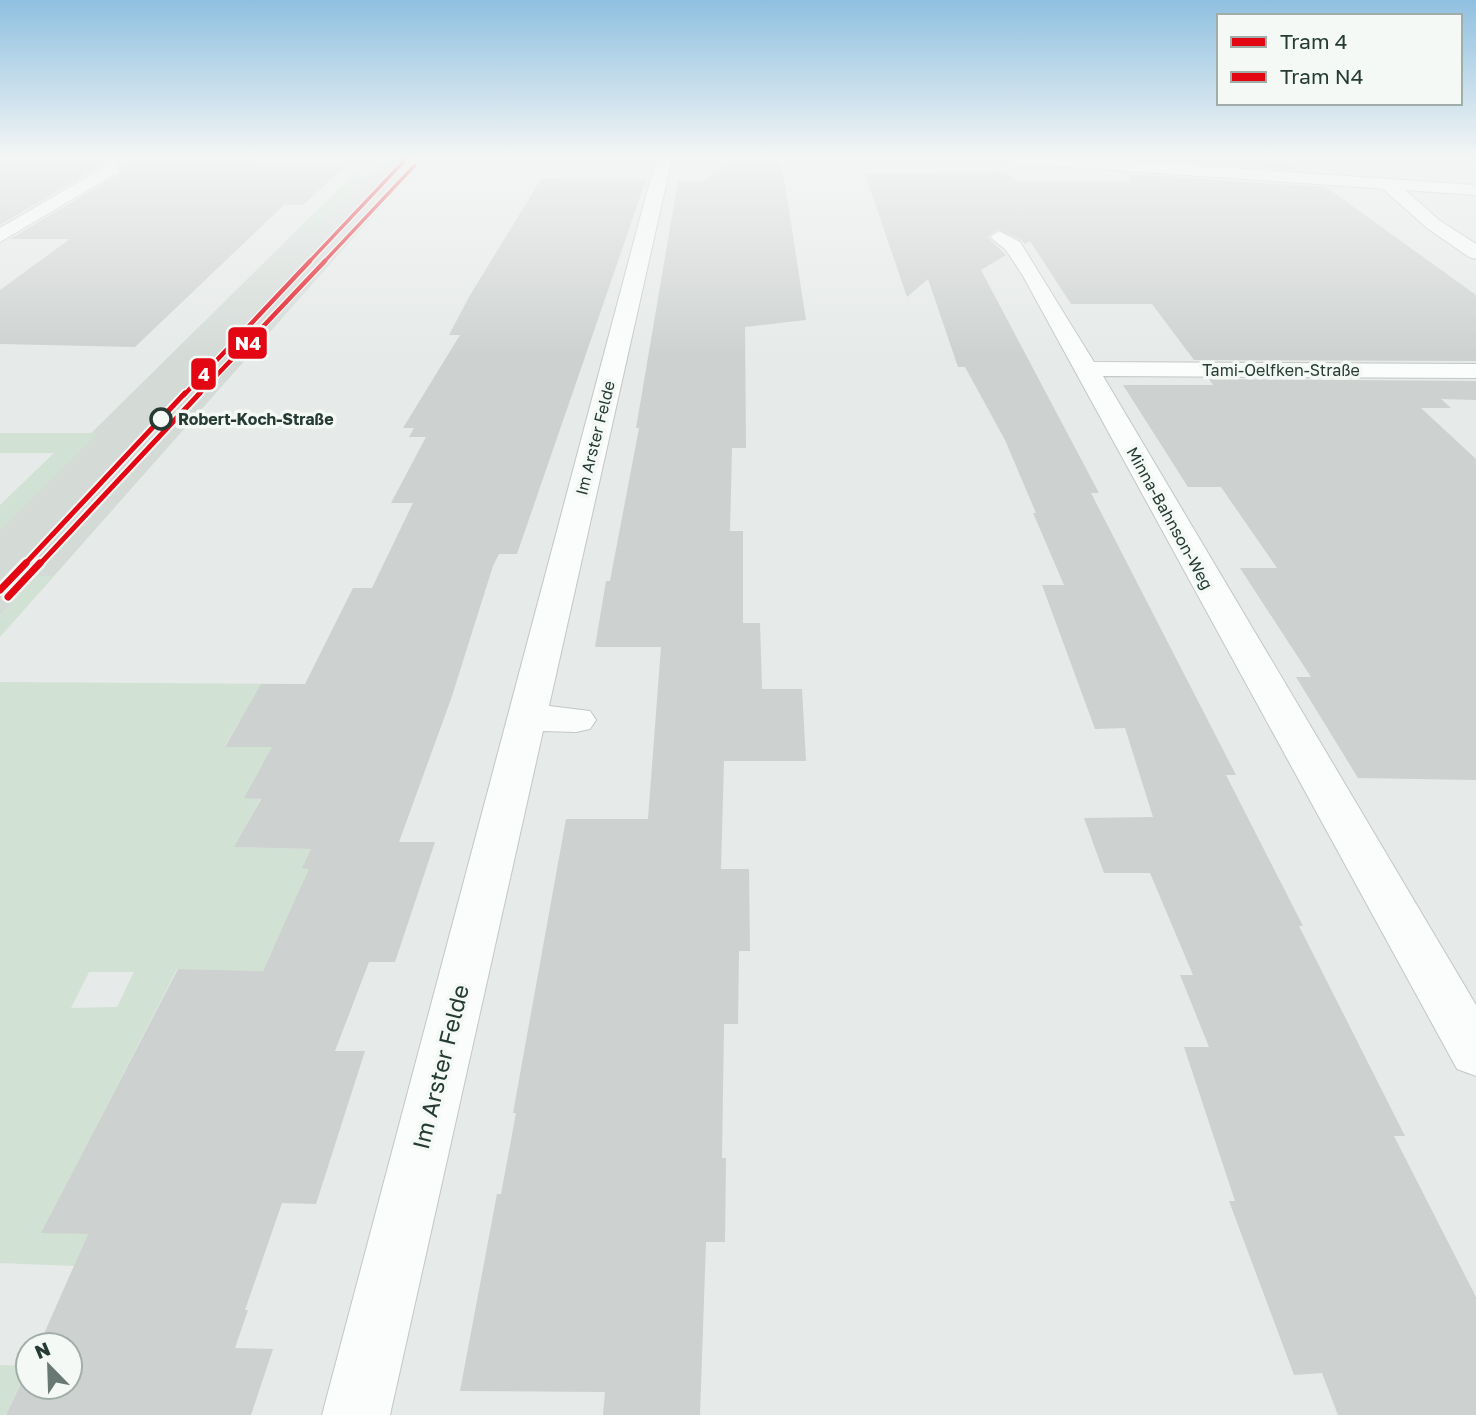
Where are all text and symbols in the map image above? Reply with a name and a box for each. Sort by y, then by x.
legend [1217,14,1462,105]
text: Tram 4 [1280,28,1348,54]
text: Tram N4 [1280,63,1364,89]
line badge: N4 [227,326,268,360]
text: N4 [235,331,261,354]
line badge: 4 [190,357,217,391]
street label: Tami-Oelfken-Straße [1202,360,1360,380]
text: 4 [198,362,210,385]
street label: Im Arster Felde [571,379,619,497]
marker: Robert-Koch-Straße [150,408,172,430]
place label: Robert-Koch-Straße [178,409,334,429]
street label: Minna-Bahnson-Weg [1122,443,1218,593]
street label: Im Arster Felde [406,982,474,1152]
north arrow [14,1331,84,1401]
text: N [31,1336,53,1363]

